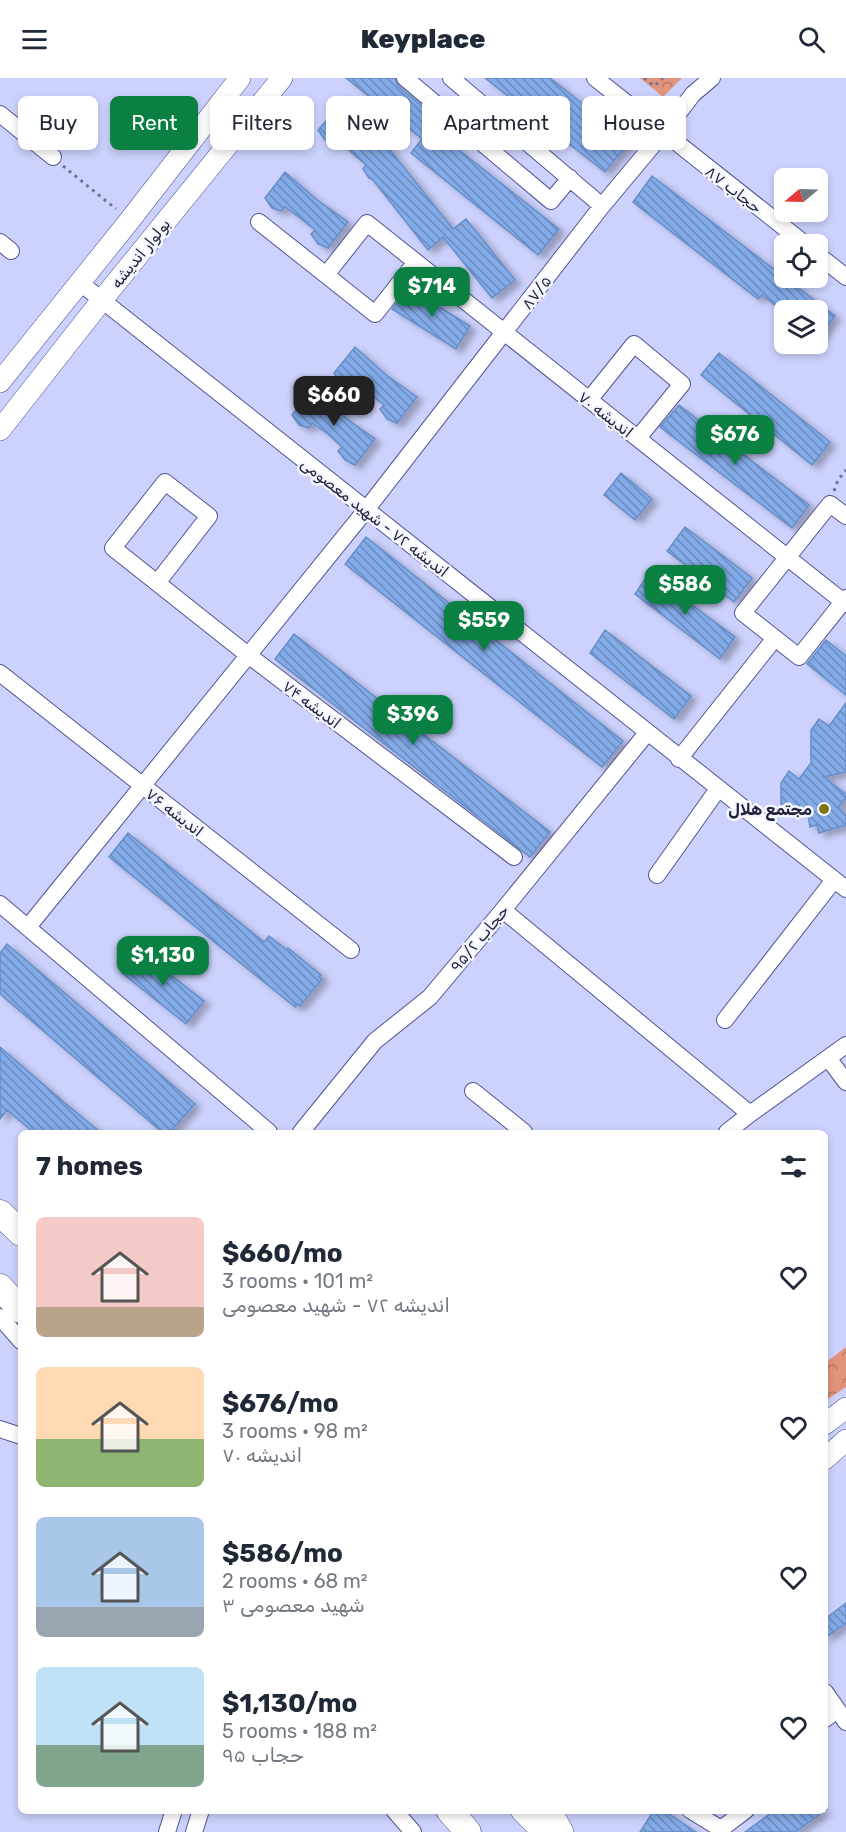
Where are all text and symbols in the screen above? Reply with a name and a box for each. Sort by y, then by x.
icon: menu [18,23,51,56]
text: Keyplace [360,23,486,55]
icon: search [795,23,828,56]
chip: Buy [18,96,98,150]
chip: Rent [110,96,198,150]
chip: Filters [210,96,314,150]
chip: New [326,96,410,150]
chip: Apartment [422,96,570,150]
chip: House [582,96,686,150]
street label: حجاب ۸۷ [702,161,766,217]
north arrow [774,168,828,222]
map controls [774,168,828,354]
street label: بولوار اندیشه [107,215,175,293]
button: locate [774,234,828,288]
pin: $714 [396,267,468,318]
street label: ۸۷/۵ [517,271,556,313]
text: $714 [408,274,456,298]
button: layers [774,300,828,354]
pin: $660 [298,376,370,427]
text: $660 [308,383,361,407]
street label: اندیشه ۷۰ [575,387,637,442]
pin: $676 [699,415,771,466]
text: $676 [710,422,760,446]
street label: اندیشه ۷۲ - شهید معصومی [296,454,452,582]
pin: $586 [649,565,721,616]
text: $586 [659,572,711,596]
pin: $559 [448,601,520,652]
text: $559 [458,608,510,632]
street label: اندیشه ۷۴ [279,676,345,733]
pin: $396 [377,695,449,746]
text: $396 [387,702,439,726]
street label: اندیشه ۷۶ [142,784,207,841]
place label: مجتمع هلال [728,800,812,821]
marker: مجتمع هلال [817,802,831,816]
street label: حجاب ۹۵/۲ [446,901,513,976]
pin: $1,130 [114,936,212,987]
text: $1,130 [131,943,195,967]
icon: filters [777,1150,810,1183]
text: 7 homes [36,1151,143,1182]
text: $660/mo [222,1238,343,1269]
icon: home [84,1241,156,1313]
icon: heart [777,1261,810,1294]
text: 3 rooms · 101 m² [222,1269,373,1293]
text: اندیشه ۷۲ - شهید معصومی [222,1293,450,1317]
text: $676/mo [222,1388,339,1419]
icon: home [84,1391,156,1463]
icon: heart [777,1411,810,1444]
text: 3 rooms · 98 m² [222,1419,368,1443]
text: اندیشه ۷۰ [222,1443,302,1467]
text: $586/mo [222,1538,343,1569]
icon: home [84,1541,156,1613]
icon: heart [777,1561,810,1594]
text: 2 rooms · 68 m² [222,1569,368,1593]
text: شهید معصومی ۳ [222,1593,365,1617]
text: $1,130/mo [222,1688,357,1719]
icon: home [84,1691,156,1763]
icon: heart [777,1711,810,1744]
text: 5 rooms · 188 m² [222,1719,377,1743]
text: حجاب ۹۵ [222,1743,304,1767]

